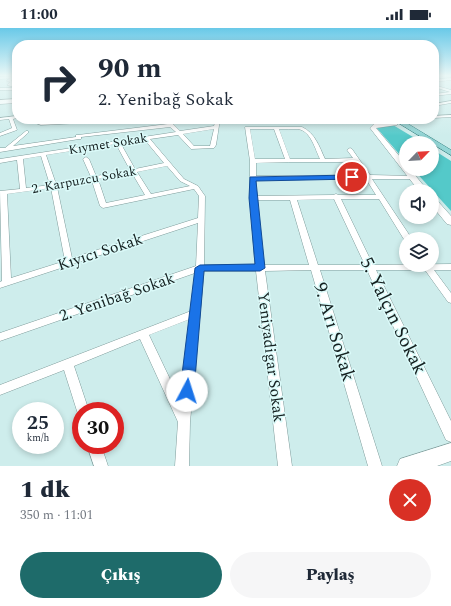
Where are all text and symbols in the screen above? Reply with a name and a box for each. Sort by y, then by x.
text: 11:00 [20,3,58,26]
text: 90 m [98,47,162,90]
icon: right [32,56,84,108]
text: 2. Yenibağ Sokak [98,86,234,113]
street label: Kıymet Sokak [67,128,149,160]
north arrow [399,136,439,176]
map controls [399,136,439,272]
pin [335,160,369,194]
street label: 2. Karpuzcu Sokak [30,161,138,199]
icon: arrive [341,166,363,188]
button: sound [399,184,439,224]
street label: Kıyıcı Sokak [54,227,146,277]
button: layers [399,232,439,272]
street label: 5. Yalçın Sokak [352,252,434,380]
street label: 2. Yenibağ Sokak [56,266,178,328]
street label: 9. Arı Sokak [305,279,363,386]
street label: Yeniyadigar Sokak [251,290,291,424]
position arrow [166,370,208,412]
speed limit sign: 30 [72,402,124,454]
text: 25 [27,408,49,438]
text: km/h [27,430,49,446]
text: 1 dk [20,472,70,508]
button: close [389,479,431,521]
text: 350 m · 11:01 [20,505,93,525]
button: Çıkış [20,552,222,598]
button: Paylaş [230,552,431,598]

